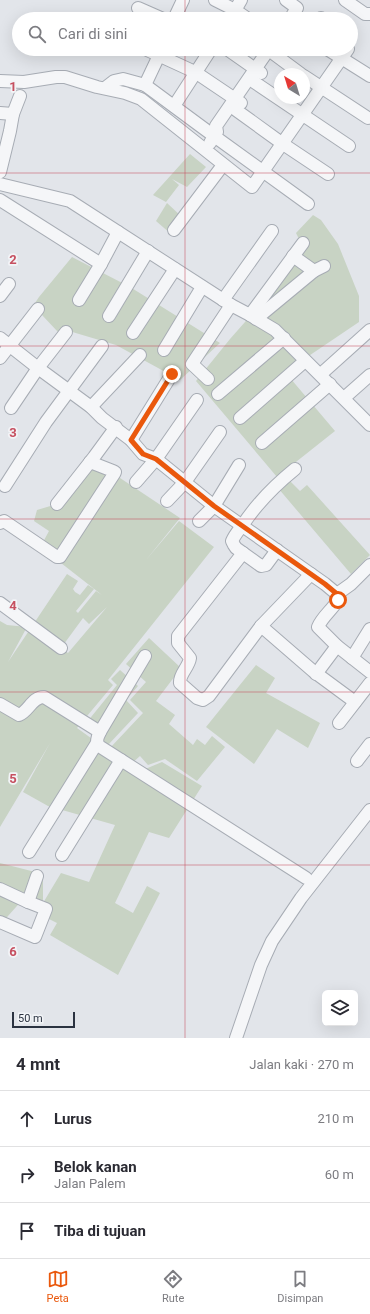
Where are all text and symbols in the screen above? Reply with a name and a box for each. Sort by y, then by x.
search box [12,12,358,56]
icon: search [26,23,48,45]
text: Cari di sini [58,25,128,43]
north arrow [274,68,310,104]
text: 1 [9,79,17,94]
text: 2 [9,252,17,267]
route end [163,365,181,383]
text: 3 [9,425,17,440]
route start [329,591,347,609]
text: 4 [9,598,17,613]
text: 5 [9,771,17,786]
text: 6 [9,944,17,959]
map controls [322,990,358,1026]
button: layers [322,990,358,1026]
scale bar [12,1010,75,1029]
text: 50 m [18,1012,43,1025]
text: 4 mnt [16,1054,60,1074]
text: Jalan kaki · 270 m [249,1057,354,1072]
icon: ahead [16,1108,38,1130]
text: Lurus [54,1110,92,1128]
text: 210 m [317,1111,354,1126]
text: Belok kanan [54,1158,137,1176]
icon: right [16,1164,38,1186]
text: 60 m [325,1167,354,1182]
text: Jalan Palem [54,1176,126,1191]
icon: arrive [16,1220,38,1242]
text: Tiba di tujuan [54,1222,146,1240]
tab: Peta [47,1268,69,1305]
tab: Rute [162,1268,184,1305]
tab: Disimpan [277,1268,323,1305]

